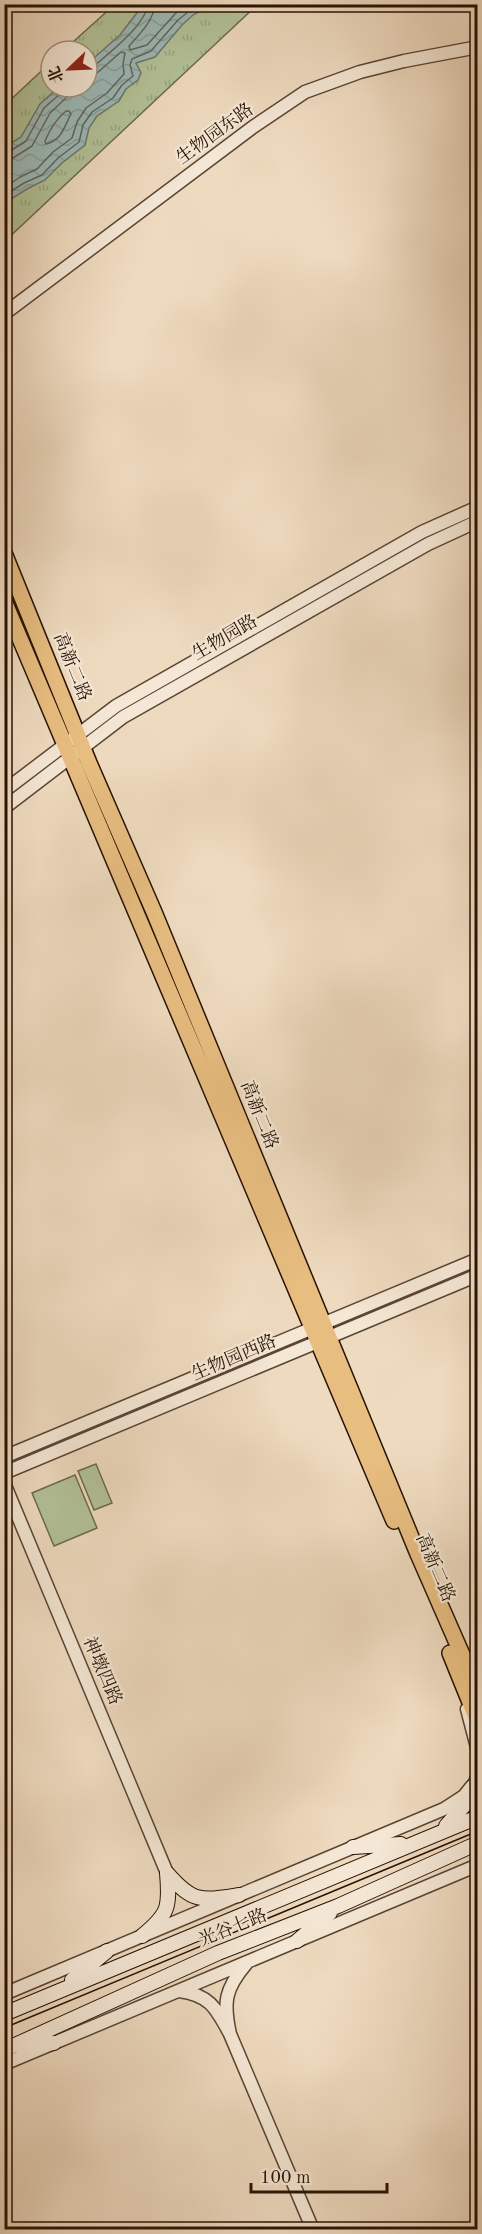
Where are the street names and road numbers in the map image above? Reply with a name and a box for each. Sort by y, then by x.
street label: 生物园东路 [172,99,257,168]
street label: 生物园路 [188,610,261,664]
street label: 高新二路 [50,630,96,704]
street label: 高新二路 [237,1078,283,1152]
street label: 生物园西路 [188,1330,279,1384]
street label: 高新二路 [413,1531,459,1605]
street label: 神墩四路 [80,1634,126,1708]
street label: 光谷七路 [196,1904,270,1950]

